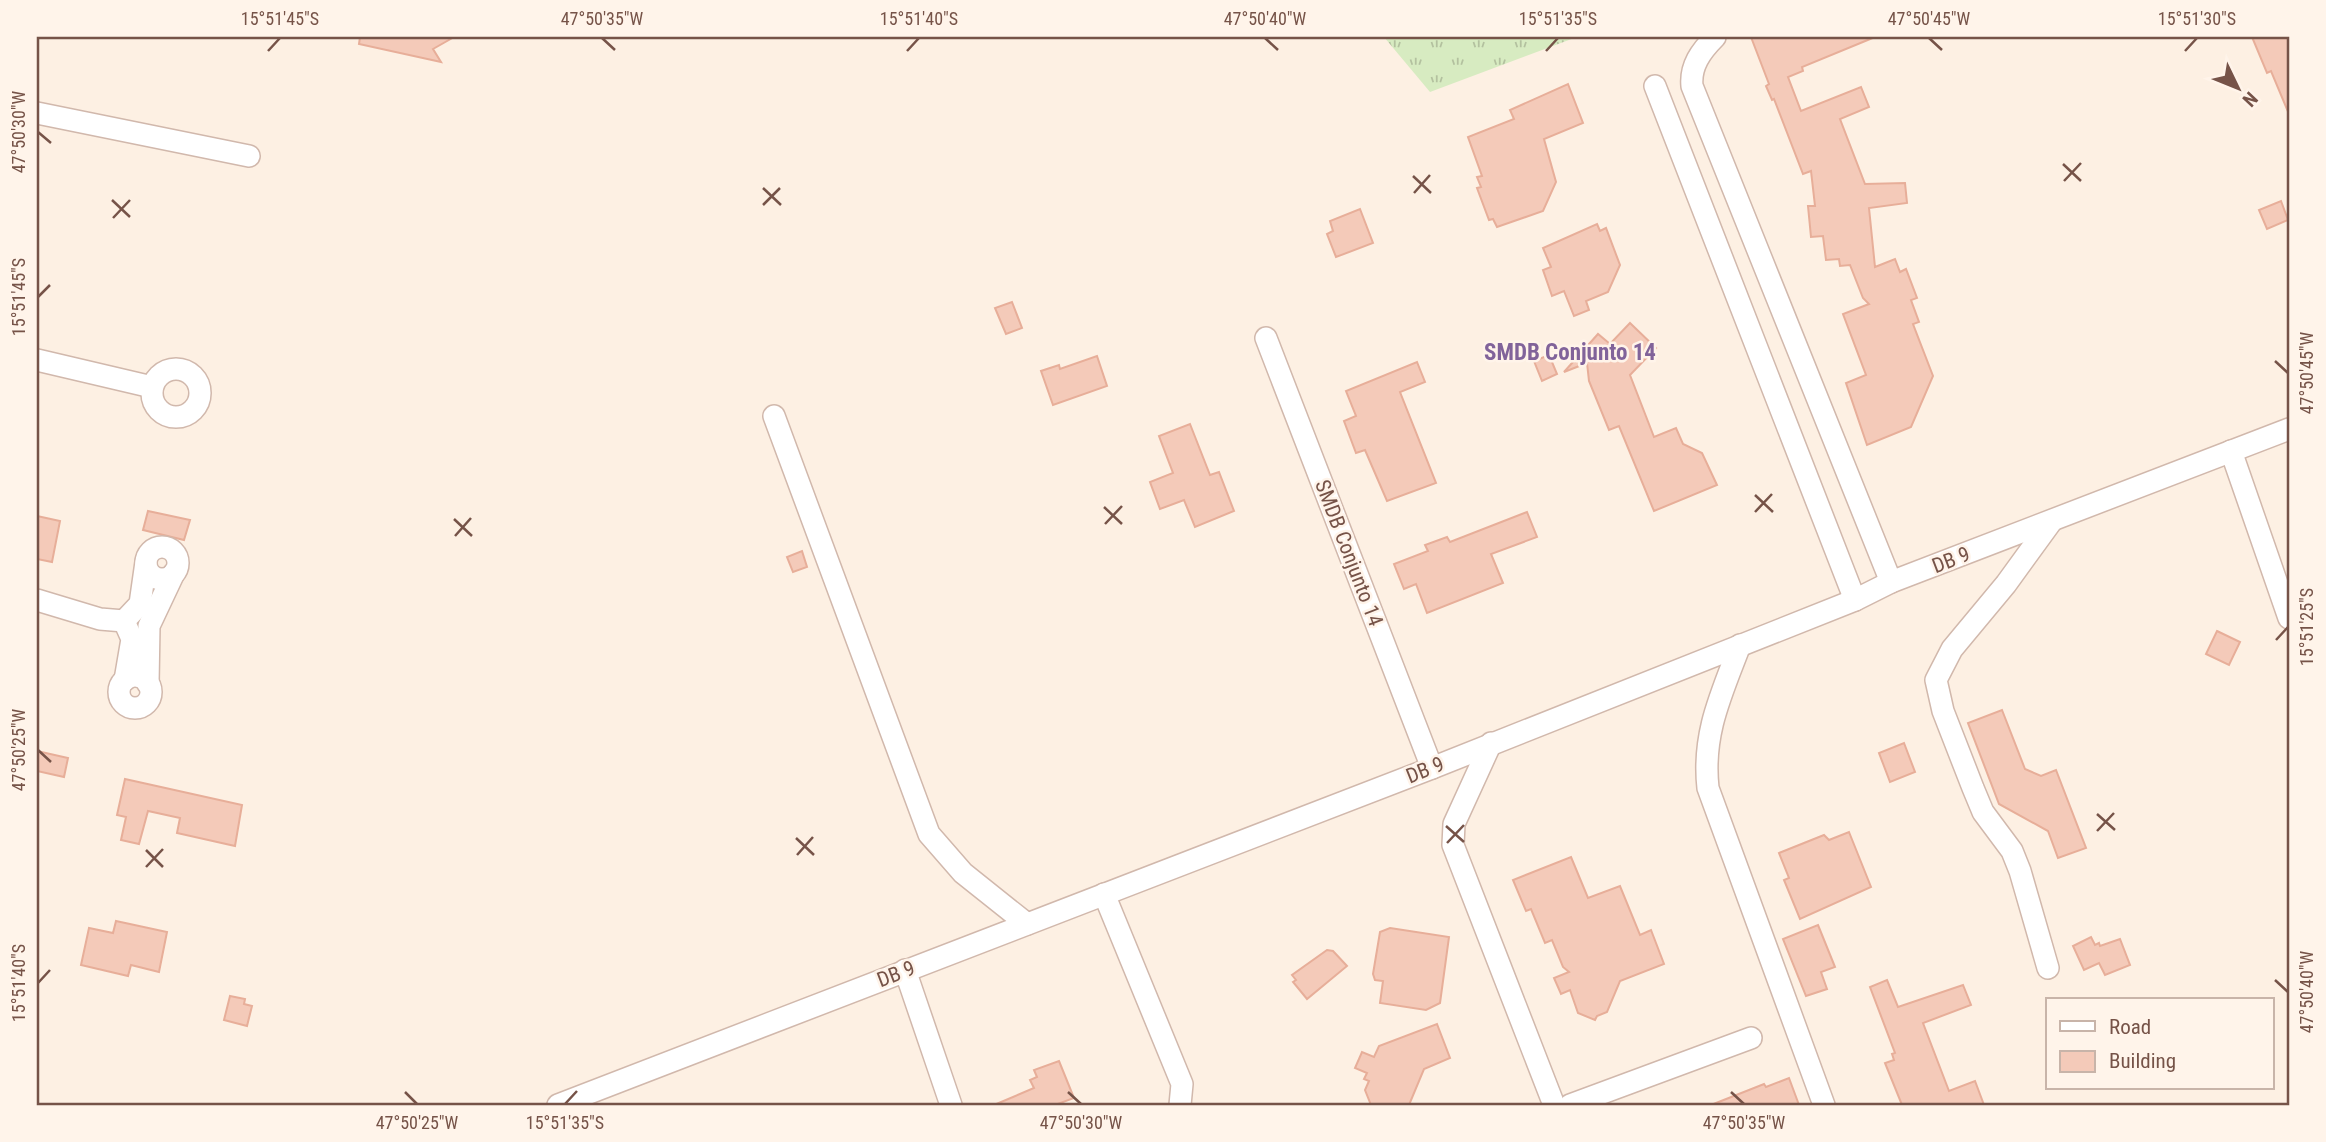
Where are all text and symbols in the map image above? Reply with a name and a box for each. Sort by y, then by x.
text: 15°51'45"S [241,8,319,29]
text: 47°50'35"W [561,8,644,29]
text: 15°51'40"S [880,8,958,29]
text: 47°50'40"W [1224,8,1307,29]
text: 15°51'35"S [1519,8,1597,29]
text: 47°50'45"W [1888,8,1971,29]
text: 15°51'30"S [2158,8,2236,29]
north arrow [2204,52,2274,122]
text: N [2238,87,2262,111]
text: 47°50'30"W [8,90,29,173]
text: 15°51'45"S [8,258,29,336]
text: 47°50'45"W [2296,331,2317,414]
district label: SMDB Conjunto 14 [1484,339,1656,366]
street label: SMDB Conjunto 14 [1310,476,1388,630]
street label: DB 9 [1929,542,1973,578]
text: 15°51'25"S [2296,588,2317,666]
text: 47°50'25"W [8,708,29,791]
street label: DB 9 [1403,752,1447,788]
text: 15°51'40"S [8,944,29,1022]
text: 47°50'40"W [2296,950,2317,1033]
street label: DB 9 [874,956,918,992]
legend [2046,998,2274,1090]
text: Road [2109,1015,2151,1039]
text: Building [2109,1049,2176,1073]
text: 47°50'25"W [376,1112,459,1133]
text: 15°51'35"S [526,1112,604,1133]
text: 47°50'30"W [1040,1112,1123,1133]
text: 47°50'35"W [1703,1112,1786,1133]

